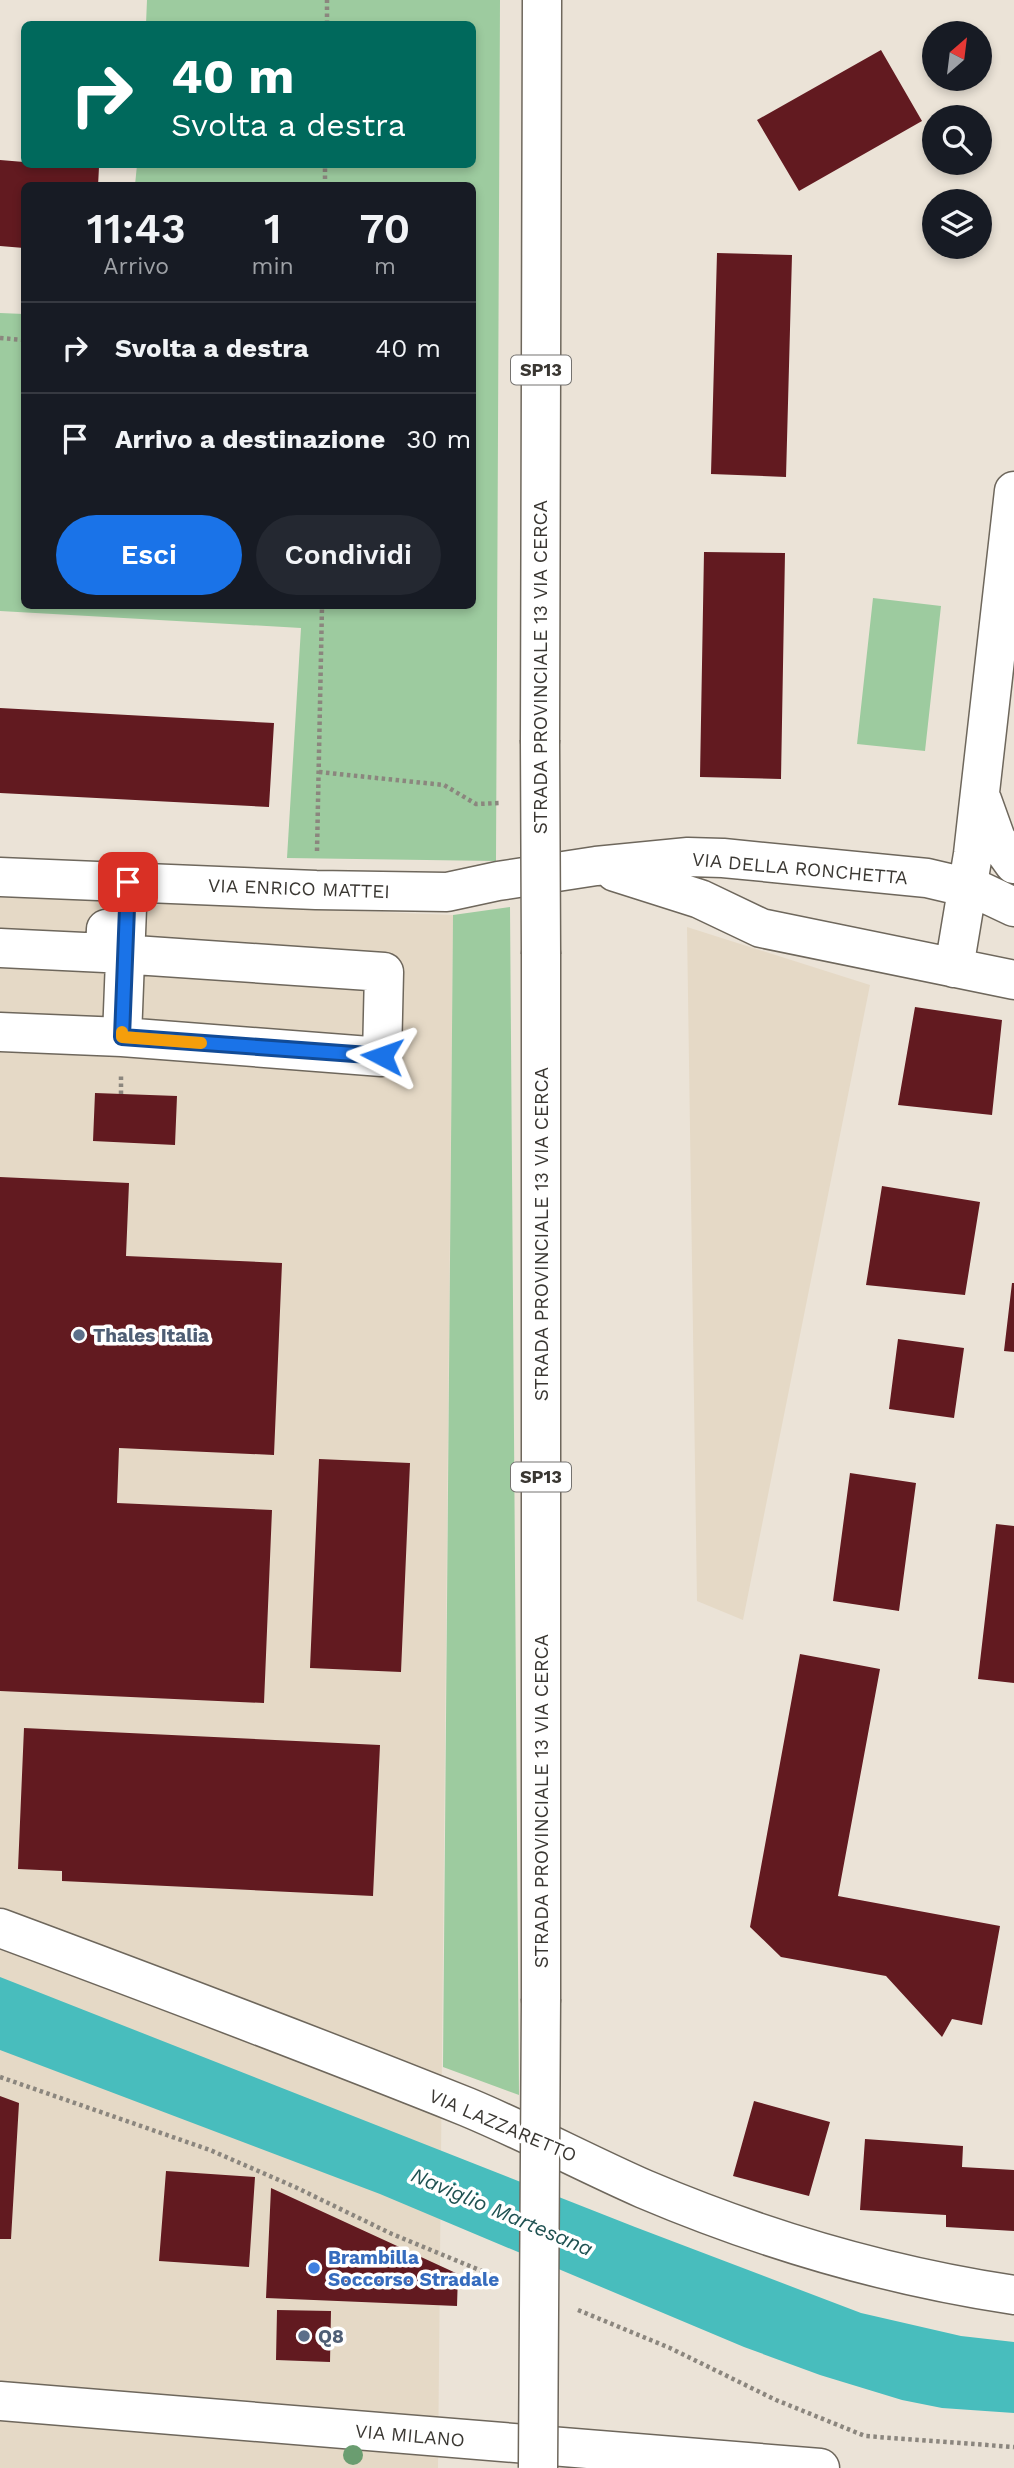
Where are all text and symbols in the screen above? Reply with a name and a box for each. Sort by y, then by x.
north arrow [922,21,992,91]
map controls [922,21,992,259]
text: 40 m [171,47,294,105]
icon: right [56,49,147,140]
button: search [922,105,992,175]
text: Svolta a destra [171,106,406,144]
button: layers [922,189,992,259]
text: 11:43 [87,204,186,253]
text: 1 [264,204,281,253]
text: 70 [360,204,410,253]
text: Arrivo [103,253,169,280]
text: min [252,253,294,280]
text: m [374,253,396,280]
icon: right [56,329,94,367]
text: Svolta a destra [115,333,308,363]
text: 40 m [375,333,441,363]
road number: SP13 [511,356,571,384]
icon: arrive [56,420,94,458]
text: Arrivo a destinazione [115,424,385,454]
text: 30 m [406,424,471,454]
street label: STRADA PROVINCIALE 13 VIA CERCA [529,499,552,834]
button: Esci [56,515,242,595]
button: Condividi [256,515,441,595]
street label: VIA DELLA RONCHETTA [691,848,909,889]
pin [98,852,158,912]
icon: arrive [109,863,147,901]
street label: VIA ENRICO MATTEI [208,874,390,903]
position arrow [345,1019,419,1093]
street label: STRADA PROVINCIALE 13 VIA CERCA [530,1066,553,1401]
place label: Thales Italia [93,1324,209,1347]
marker: Thales Italia [71,1327,87,1343]
road number: SP13 [511,1462,571,1492]
street label: STRADA PROVINCIALE 13 VIA CERCA [530,1633,553,1968]
street label: VIA LAZZARETTO [426,2084,580,2167]
water label: Naviglio Martesana [408,2162,597,2261]
place label: Brambilla Soccorso Stradale [328,2246,499,2291]
marker: Brambilla Soccorso Stradale [306,2260,322,2276]
place label: Q8 [318,2325,344,2348]
marker: Q8 [296,2328,312,2344]
street label: VIA MILANO [354,2419,466,2452]

